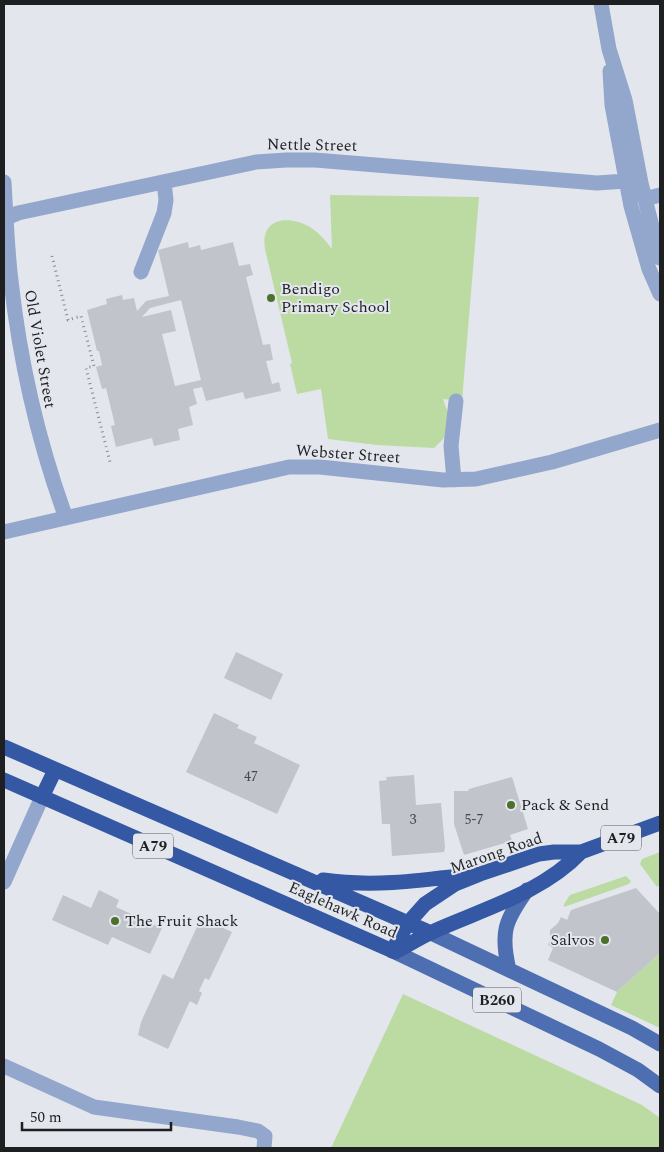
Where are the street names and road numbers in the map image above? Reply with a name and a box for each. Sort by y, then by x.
street label: Nettle Street [267,132,358,158]
street label: Old Violet Street [18,288,62,411]
street label: Webster Street [295,438,401,470]
street label: Marong Road [447,826,545,880]
road number: A79 [601,826,641,850]
road number: A79 [133,834,173,858]
street label: Eaglehawk Road [285,875,402,945]
road number: B260 [473,988,521,1012]

